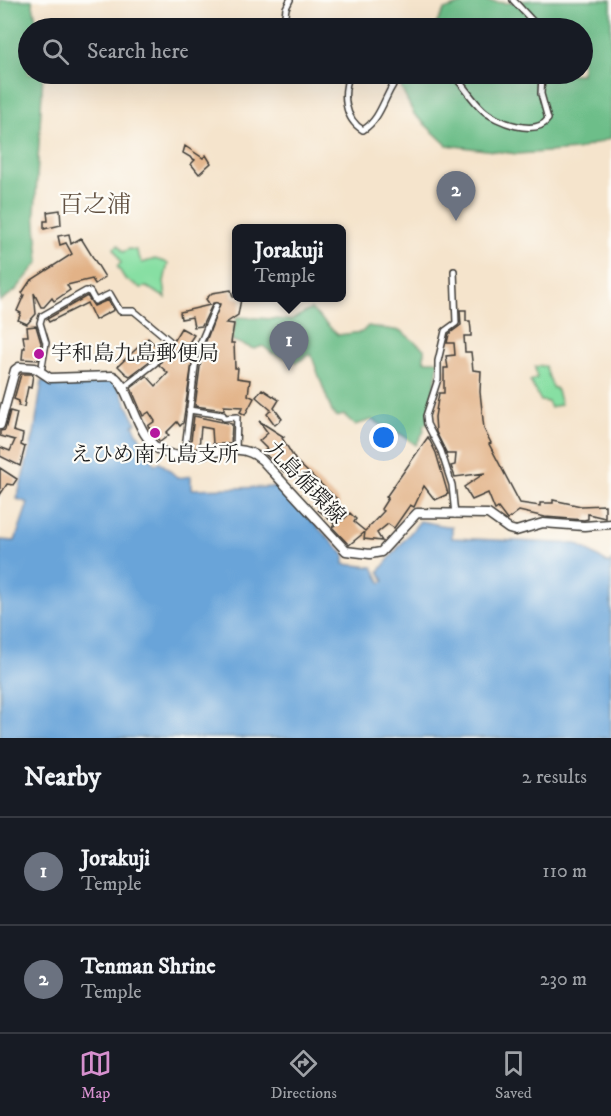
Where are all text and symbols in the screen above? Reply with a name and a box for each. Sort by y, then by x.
search box [18,18,593,84]
icon: search [39,35,72,68]
text: Search here [87,38,189,65]
pin: 2 [436,172,476,221]
district label: 百之浦 [59,190,131,220]
popup [232,224,346,302]
text: Jorakuji [255,237,323,264]
text: Temple [255,264,315,289]
pin: 1 [270,322,308,371]
place label: 宇和島九島郵便局 [51,341,219,367]
marker: 宇和島九島郵便局 [32,347,46,361]
your location [369,423,398,452]
marker: えひめ南九島支所 [148,426,162,440]
street label: 九島循環線 [259,436,351,530]
place label: えひめ南九島支所 [71,442,239,468]
text: Nearby [24,761,101,794]
text: 2 results [522,765,587,790]
text: Jorakuji [81,845,150,872]
text: 1 [40,859,47,884]
text: 110 m [542,859,587,884]
text: Temple [81,872,142,897]
text: Tenman Shrine [81,953,216,980]
text: 2 [39,967,48,992]
text: 230 m [540,967,587,992]
text: Temple [81,980,142,1005]
tab: Map [79,1047,112,1103]
tab: Directions [270,1047,337,1103]
tab: Saved [495,1047,532,1103]

